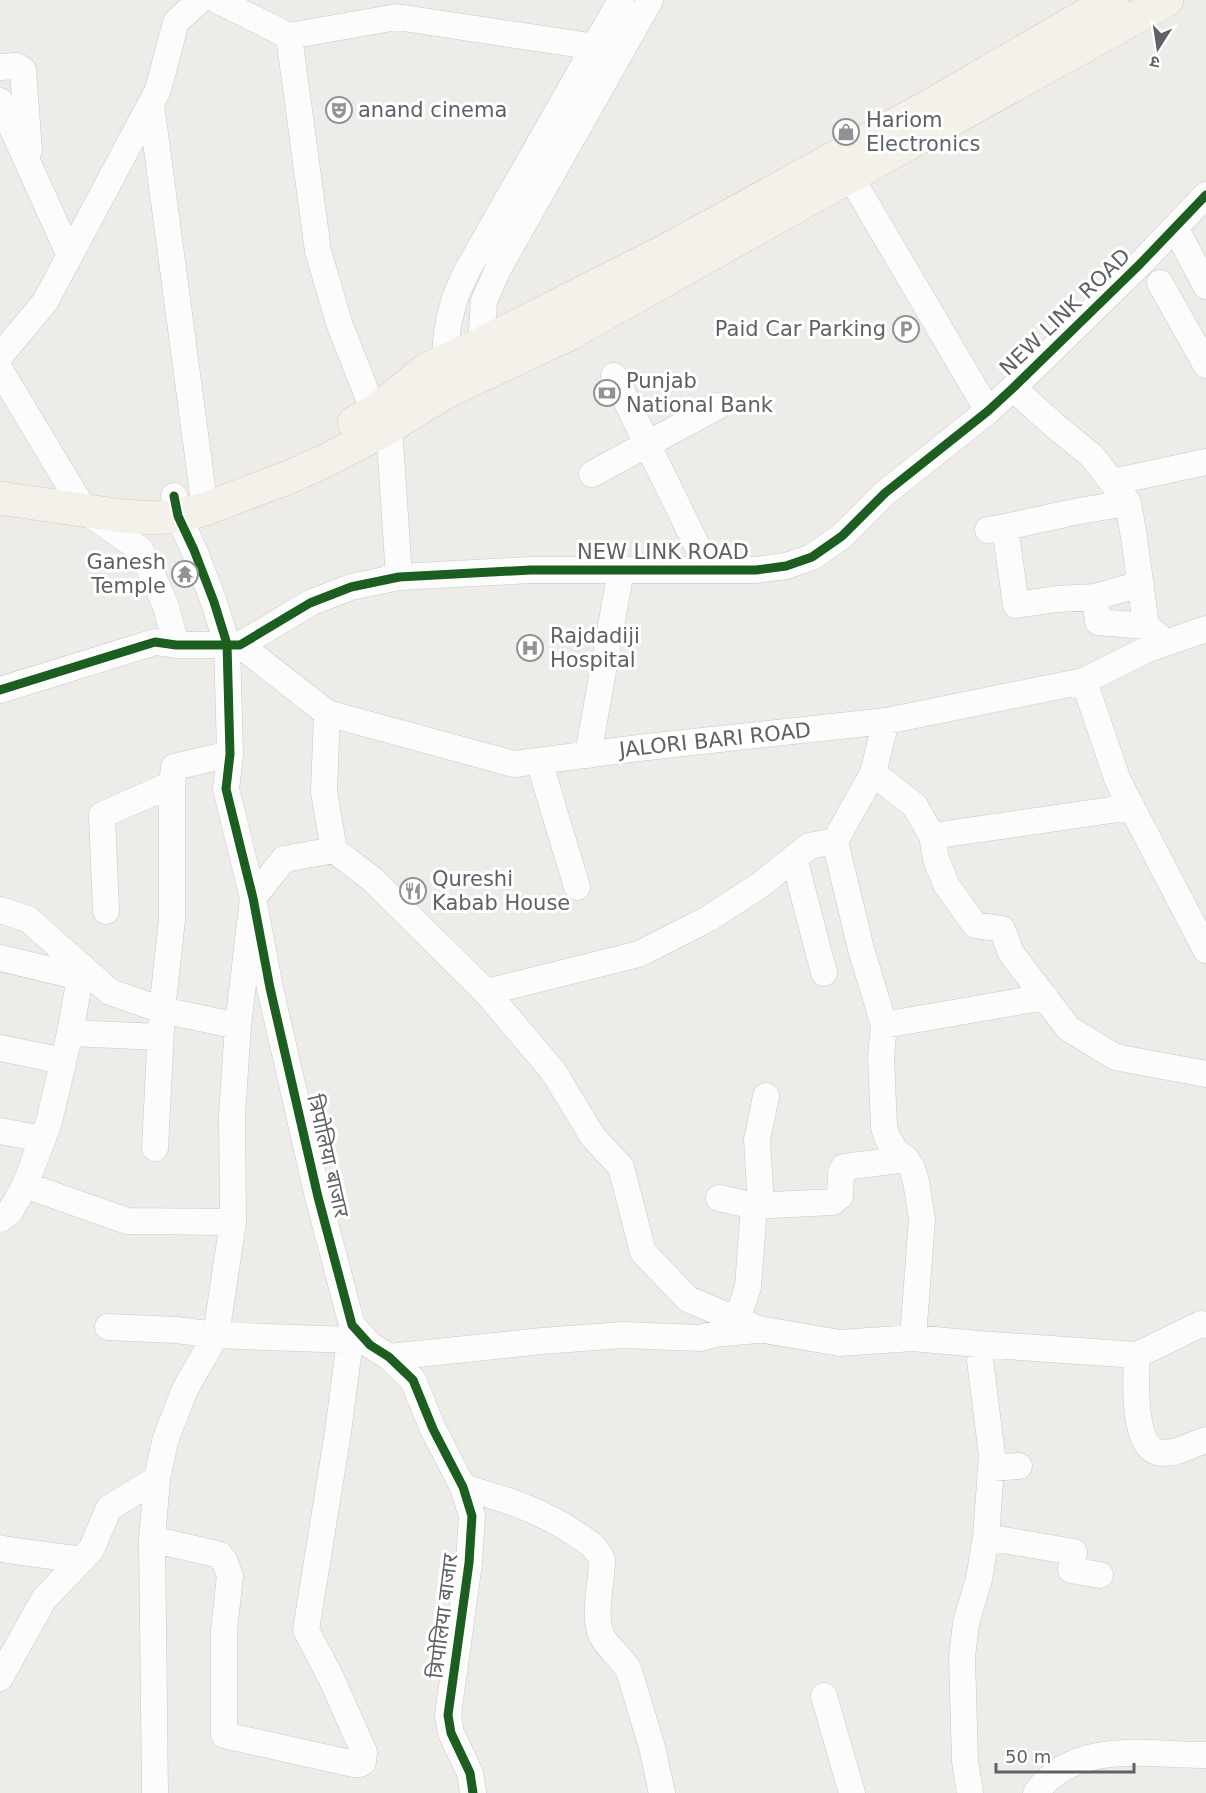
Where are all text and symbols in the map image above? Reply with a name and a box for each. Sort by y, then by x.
north arrow [1128,18,1188,78]
text: उ [1148,52,1162,72]
theatre icon: anand cinema [324,95,354,125]
place label: anand cinema [358,98,507,122]
place label: Hariom Electronics [866,108,980,156]
shop icon: Hariom Electronics [831,117,861,147]
street label: NEW LINK ROAD [995,244,1135,380]
parking icon: Paid Car Parking [891,314,921,344]
place label: Paid Car Parking [715,317,886,341]
place label: Punjab National Bank [626,369,774,417]
bank icon: Punjab National Bank [592,378,622,408]
street label: NEW LINK ROAD [577,540,749,564]
place label: Ganesh Temple [86,550,166,598]
temple icon: Ganesh Temple [170,559,200,589]
place label: Rajdadiji Hospital [550,624,640,672]
hospital icon: Rajdadiji Hospital [515,633,545,663]
street label: JALORI BARI ROAD [616,718,812,762]
place label: Qureshi Kabab House [432,867,570,915]
restaurant icon: Qureshi Kabab House [398,876,428,906]
street label: त्रिपोलिया बाजार [302,1092,354,1220]
street label: त्रिपोलिया बाजार [423,1552,463,1680]
scale bar [996,1736,1134,1774]
text: 50 m [1005,1746,1051,1767]

